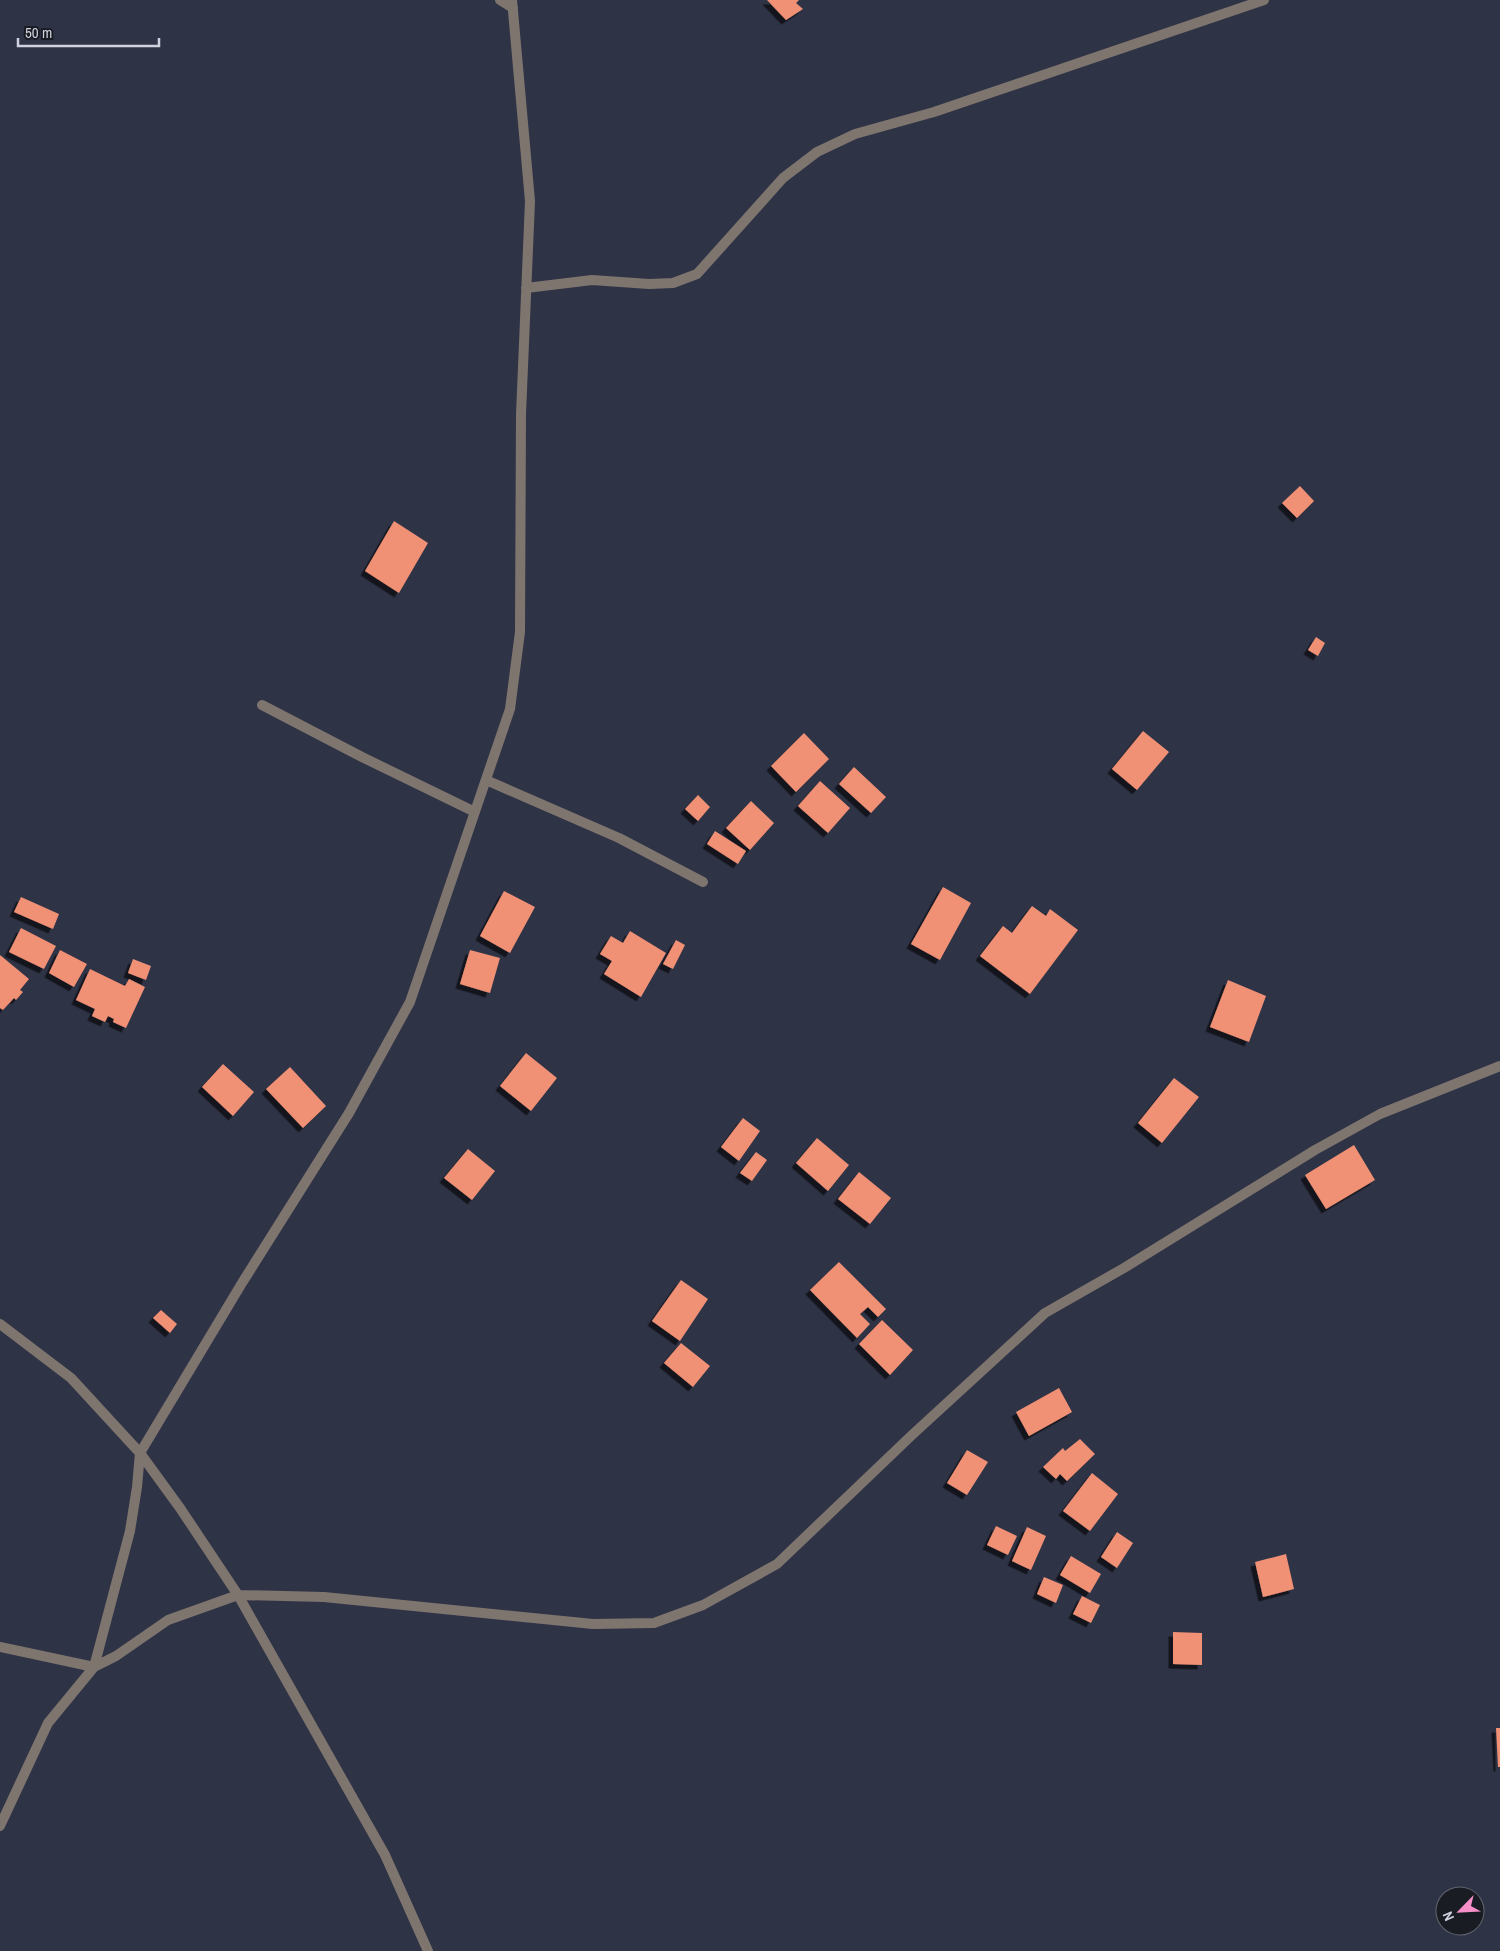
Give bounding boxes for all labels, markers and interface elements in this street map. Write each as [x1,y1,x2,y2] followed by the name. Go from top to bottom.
[18,15,159,47] scale bar
[25,22,52,43] text: 50 m
[1435,1886,1485,1936] north arrow
[1438,1909,1458,1924] text: N

